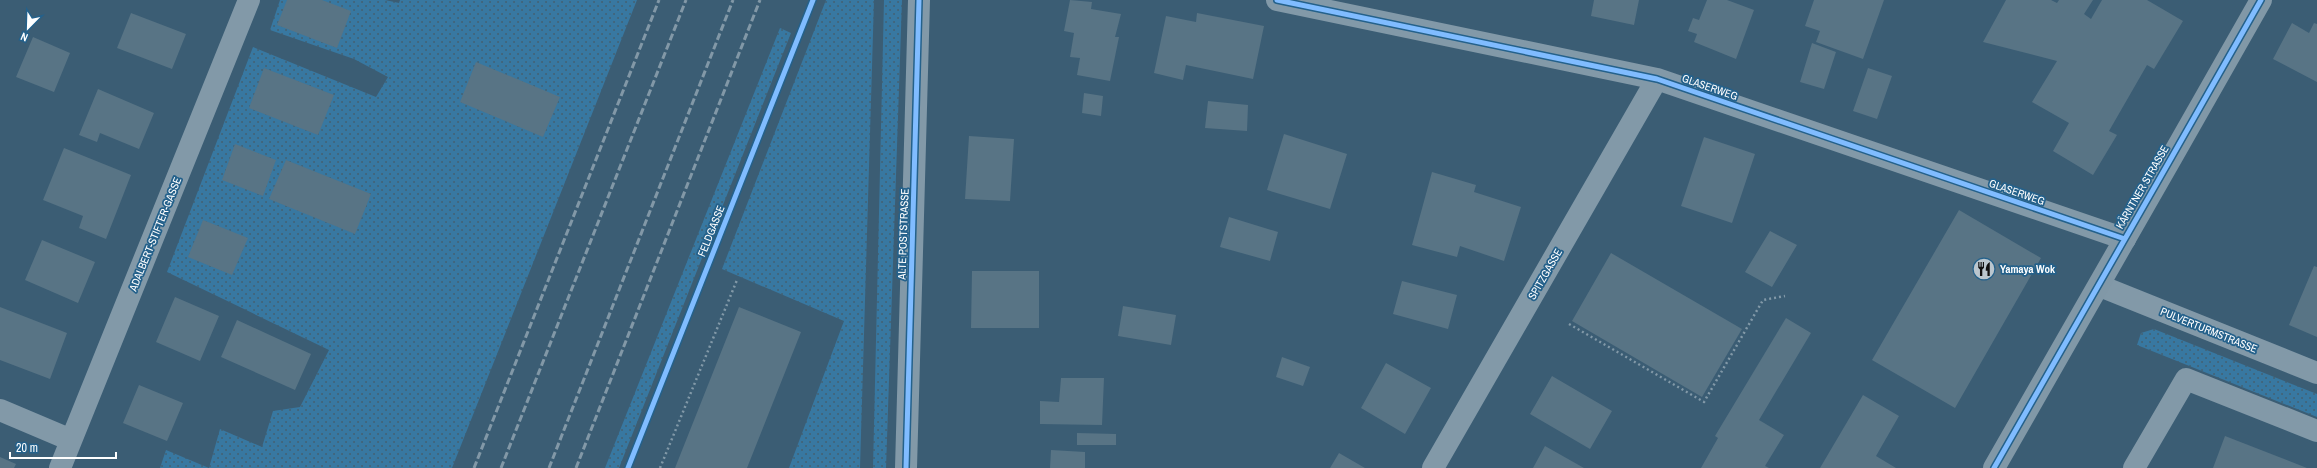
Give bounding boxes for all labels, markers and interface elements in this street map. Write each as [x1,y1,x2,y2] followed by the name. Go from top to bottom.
[8,8,48,48] north arrow
[18,29,30,45] text: N
[1680,71,1740,103] street label: GLASERWEG
[2112,143,2172,231] street label: KÄRNTNER STRASSE
[125,175,184,294] street label: ADALBERT-STIFTER-GASSE
[1987,176,2047,208] street label: GLASERWEG
[894,188,912,281] street label: ALTE POSTSTRASSE
[694,203,728,259] street label: FELDGASSE
[1525,246,1565,302] street label: SPITZGASSE
[1971,256,1997,282] restaurant icon: Yamaya Wok
[2000,262,2056,276] place label: Yamaya Wok
[2158,304,2260,356] street label: PULVERTURMSTRASSE
[10,434,116,460] scale bar
[16,440,38,456] text: 20 m

